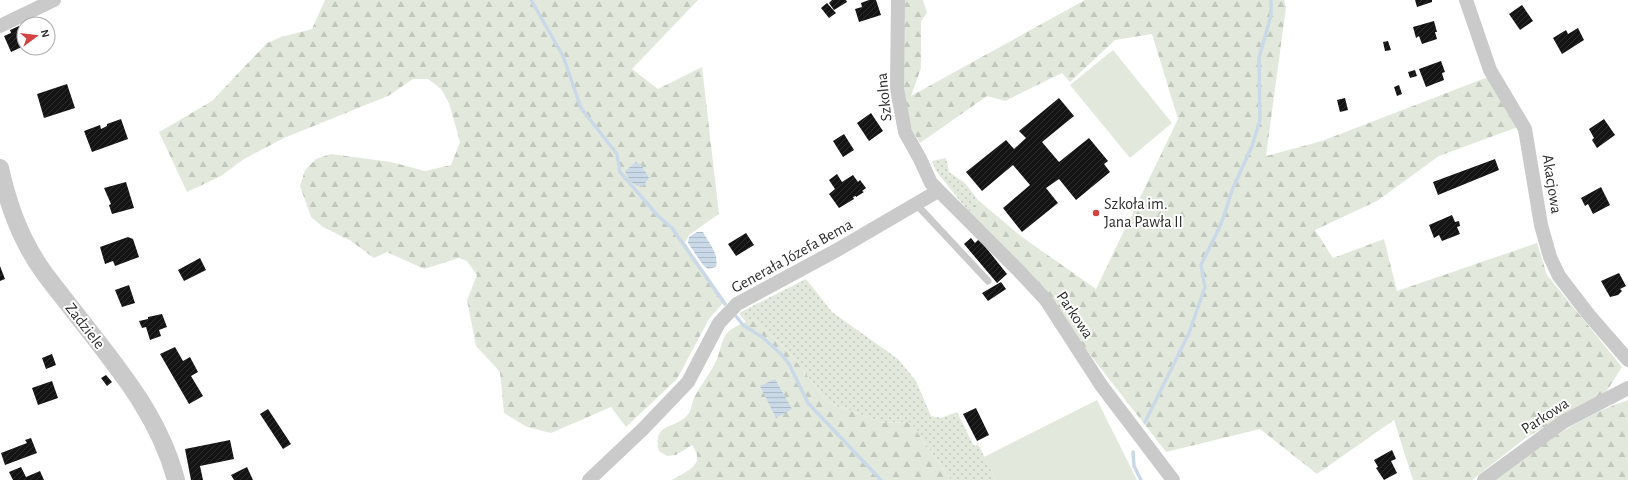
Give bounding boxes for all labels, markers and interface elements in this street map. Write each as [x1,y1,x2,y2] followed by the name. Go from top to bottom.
[16,16,56,56] north arrow
[39,28,51,39] text: N
[874,72,894,122] street label: Szkolna
[1538,153,1565,215] street label: Akacjowa
[1104,196,1183,230] place label: Szkoła im. Jana Pawła II
[1091,208,1101,218] marker: Szkoła im. Jana Pawła II
[729,216,855,296] street label: Generała Józefa Bema
[1054,289,1096,341] street label: Parkowa
[62,300,108,352] street label: Zadziele
[1518,395,1572,437] street label: Parkowa

